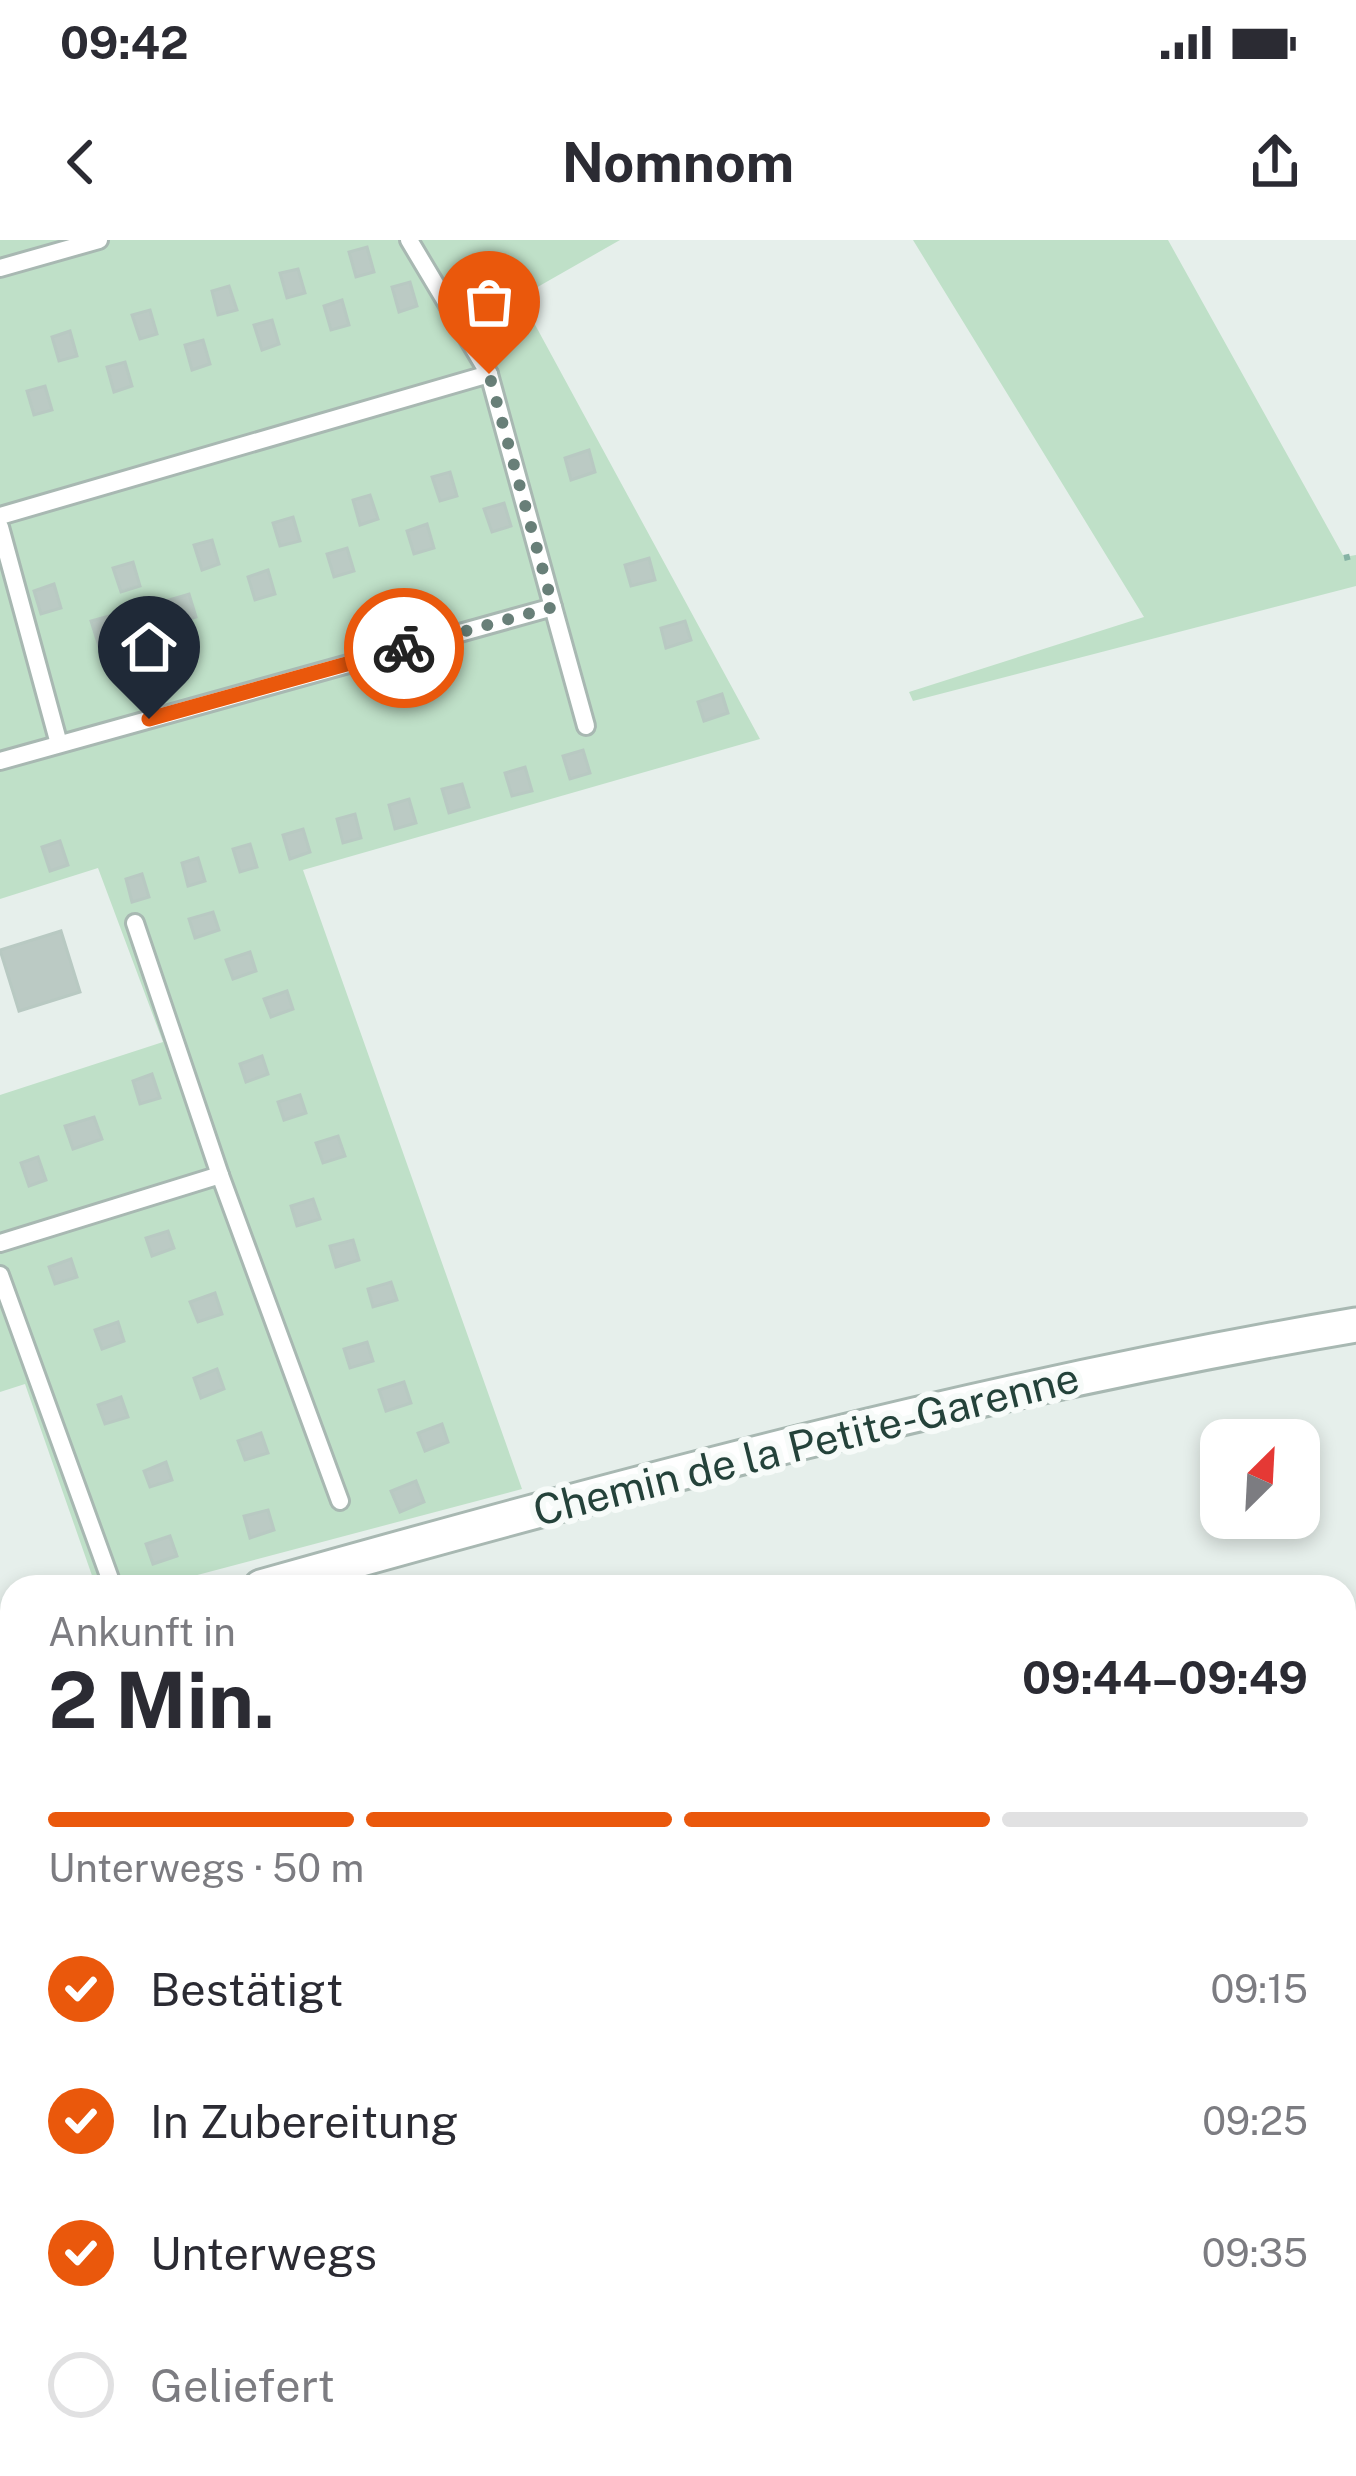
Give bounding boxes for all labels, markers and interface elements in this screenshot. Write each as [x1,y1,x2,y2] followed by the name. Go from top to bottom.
[60,16,189,69] text: 09:42
[48,129,114,195] icon: back
[1242,129,1308,195] icon: share
[562,131,794,194] text: Nomnom
[438,251,540,374] pin
[456,269,522,335] icon: bag
[344,588,464,708] courier
[98,596,200,719] pin
[116,614,182,680] icon: home
[371,615,437,681] icon: bike
[528,1352,1084,1535] street label: Chemin de la Petite-Garenne
[1200,1419,1320,1539] north arrow
[1200,1419,1320,1539] map controls
[48,1609,236,1655] text: Ankunft in
[1022,1651,1308,1704] text: 09:44–09:49
[48,1654,275,1746] text: 2 Min.
[48,1845,364,1891] text: Unterwegs · 50 m
[48,1956,114,2022] icon: check
[150,1963,343,2016] text: Bestätigt
[1210,1966,1308,2012] text: 09:15
[48,2088,114,2154] icon: check
[150,2095,458,2148] text: In Zubereitung
[1202,2098,1308,2144] text: 09:25
[48,2220,114,2286] icon: check
[150,2227,377,2280] text: Unterwegs
[1202,2230,1308,2276] text: 09:35
[150,2359,335,2412] text: Geliefert

